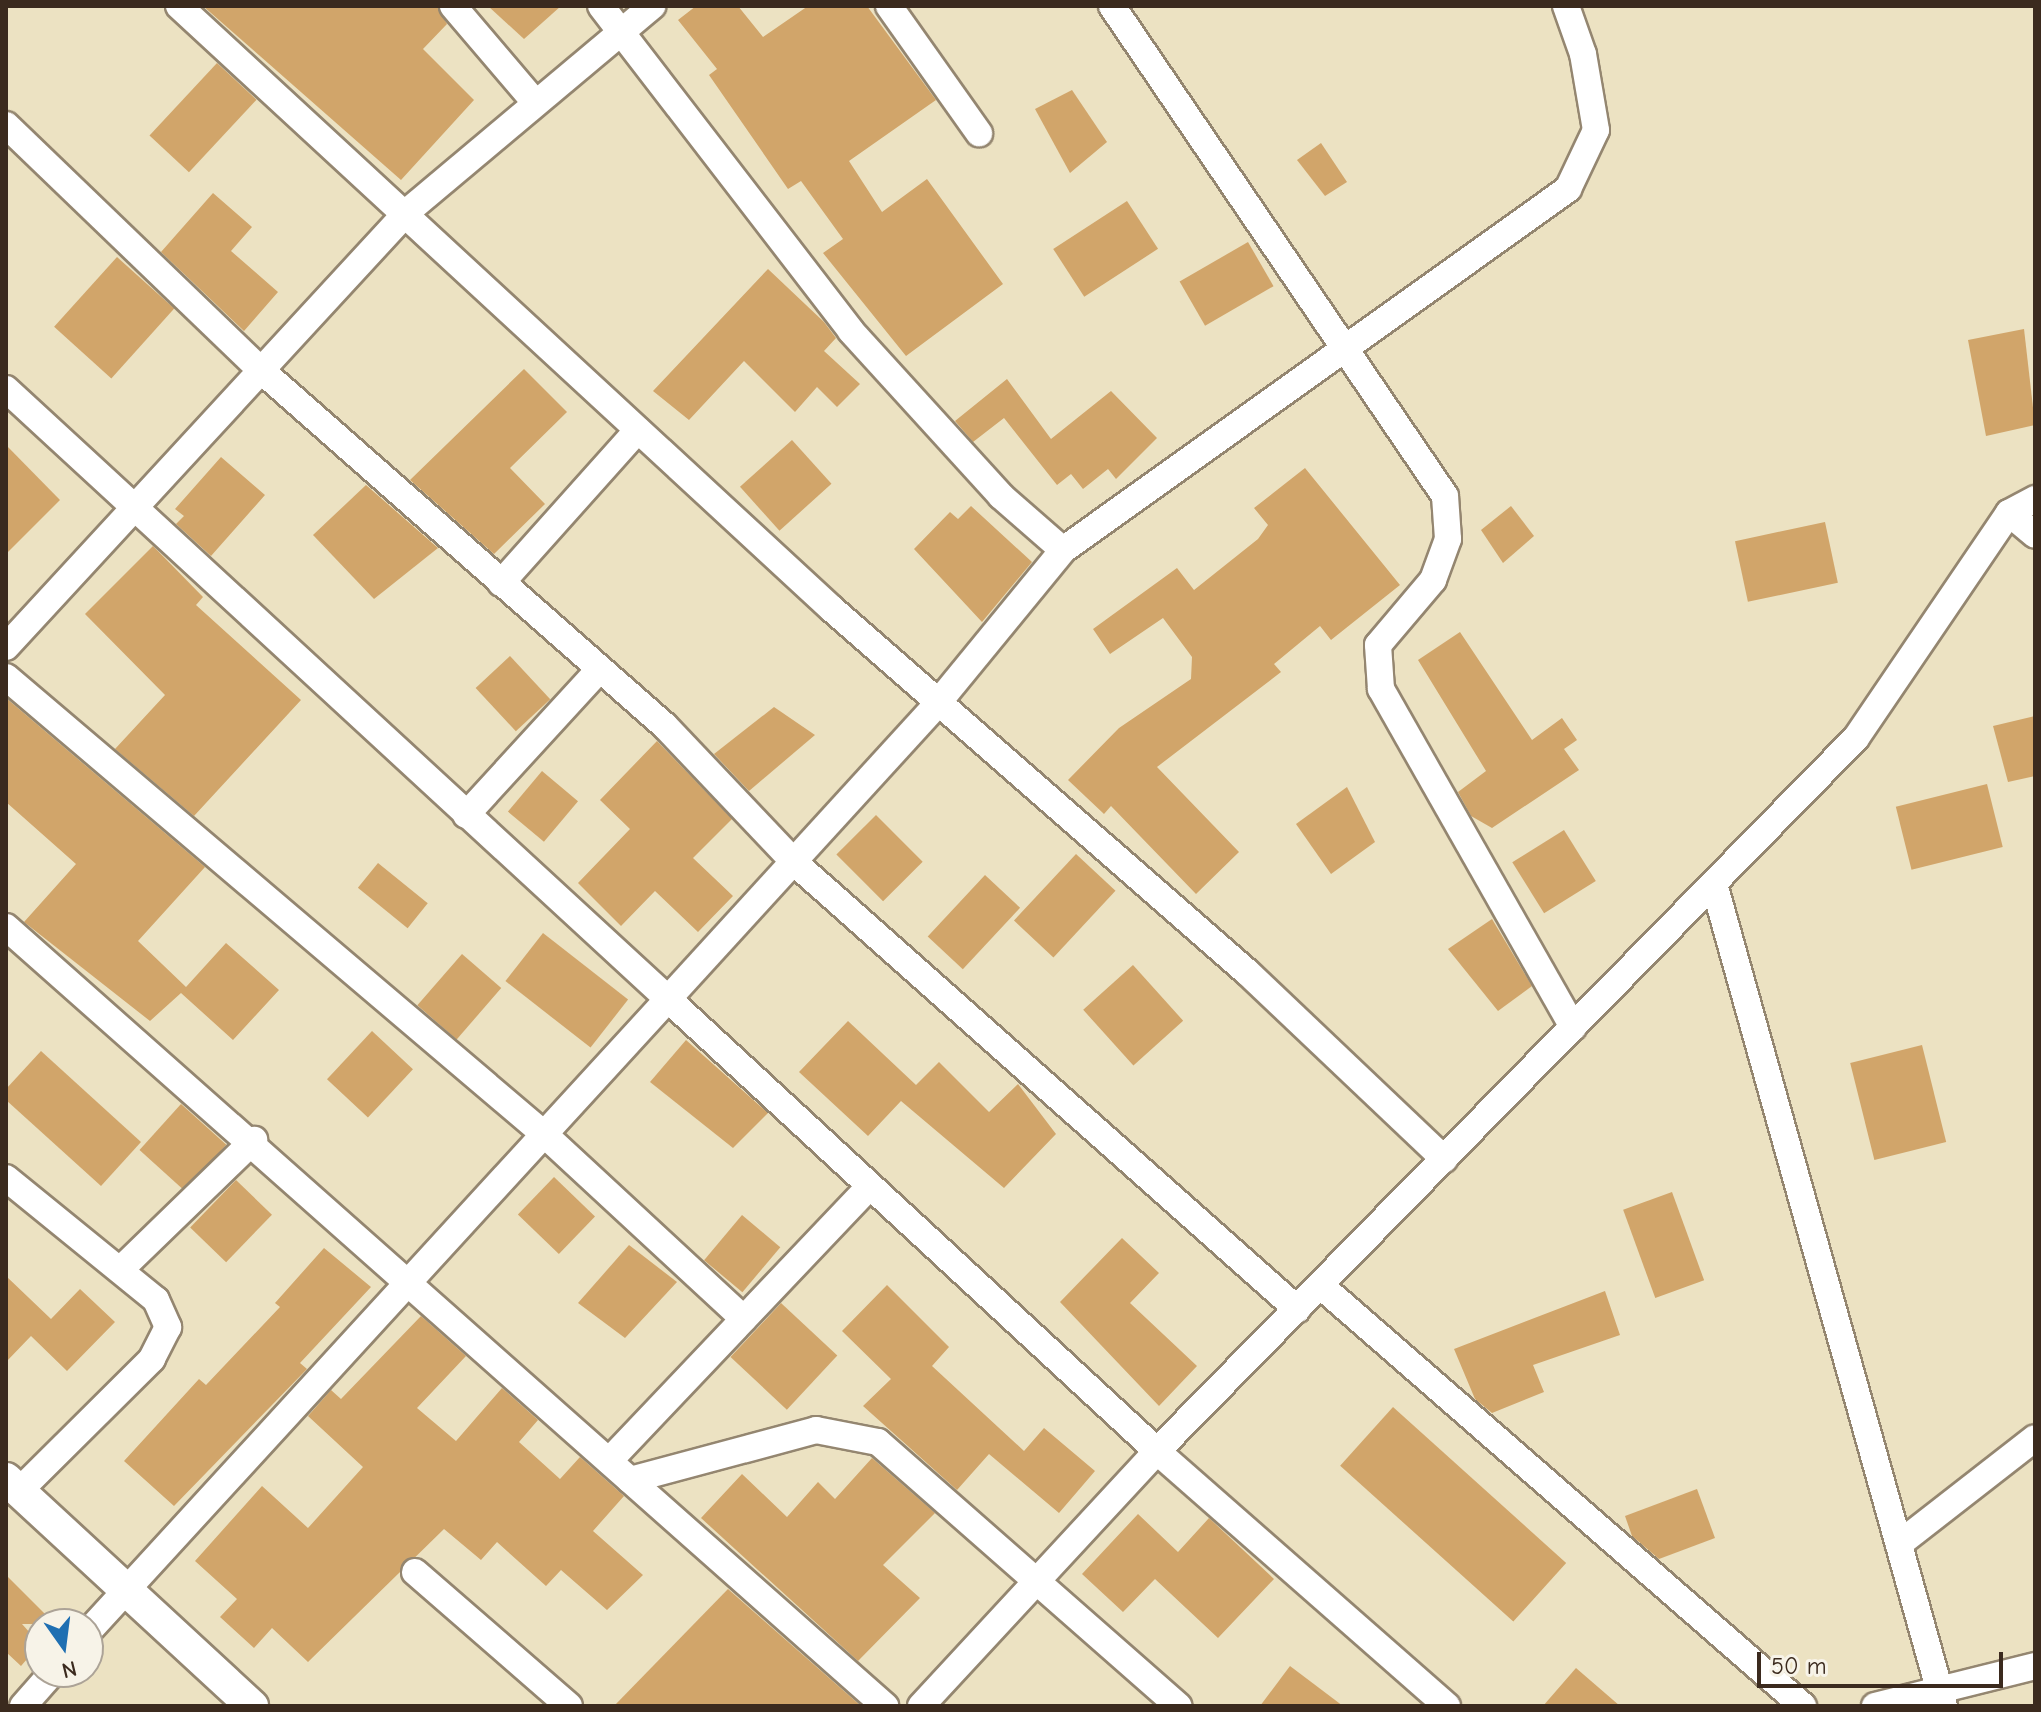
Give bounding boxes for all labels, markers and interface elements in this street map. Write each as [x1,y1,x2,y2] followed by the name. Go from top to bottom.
[24,1608,104,1688] north arrow
[1761,1636,2007,1686] scale bar
[1771,1652,1827,1680] text: 50 m
[59,1655,79,1684] text: N

